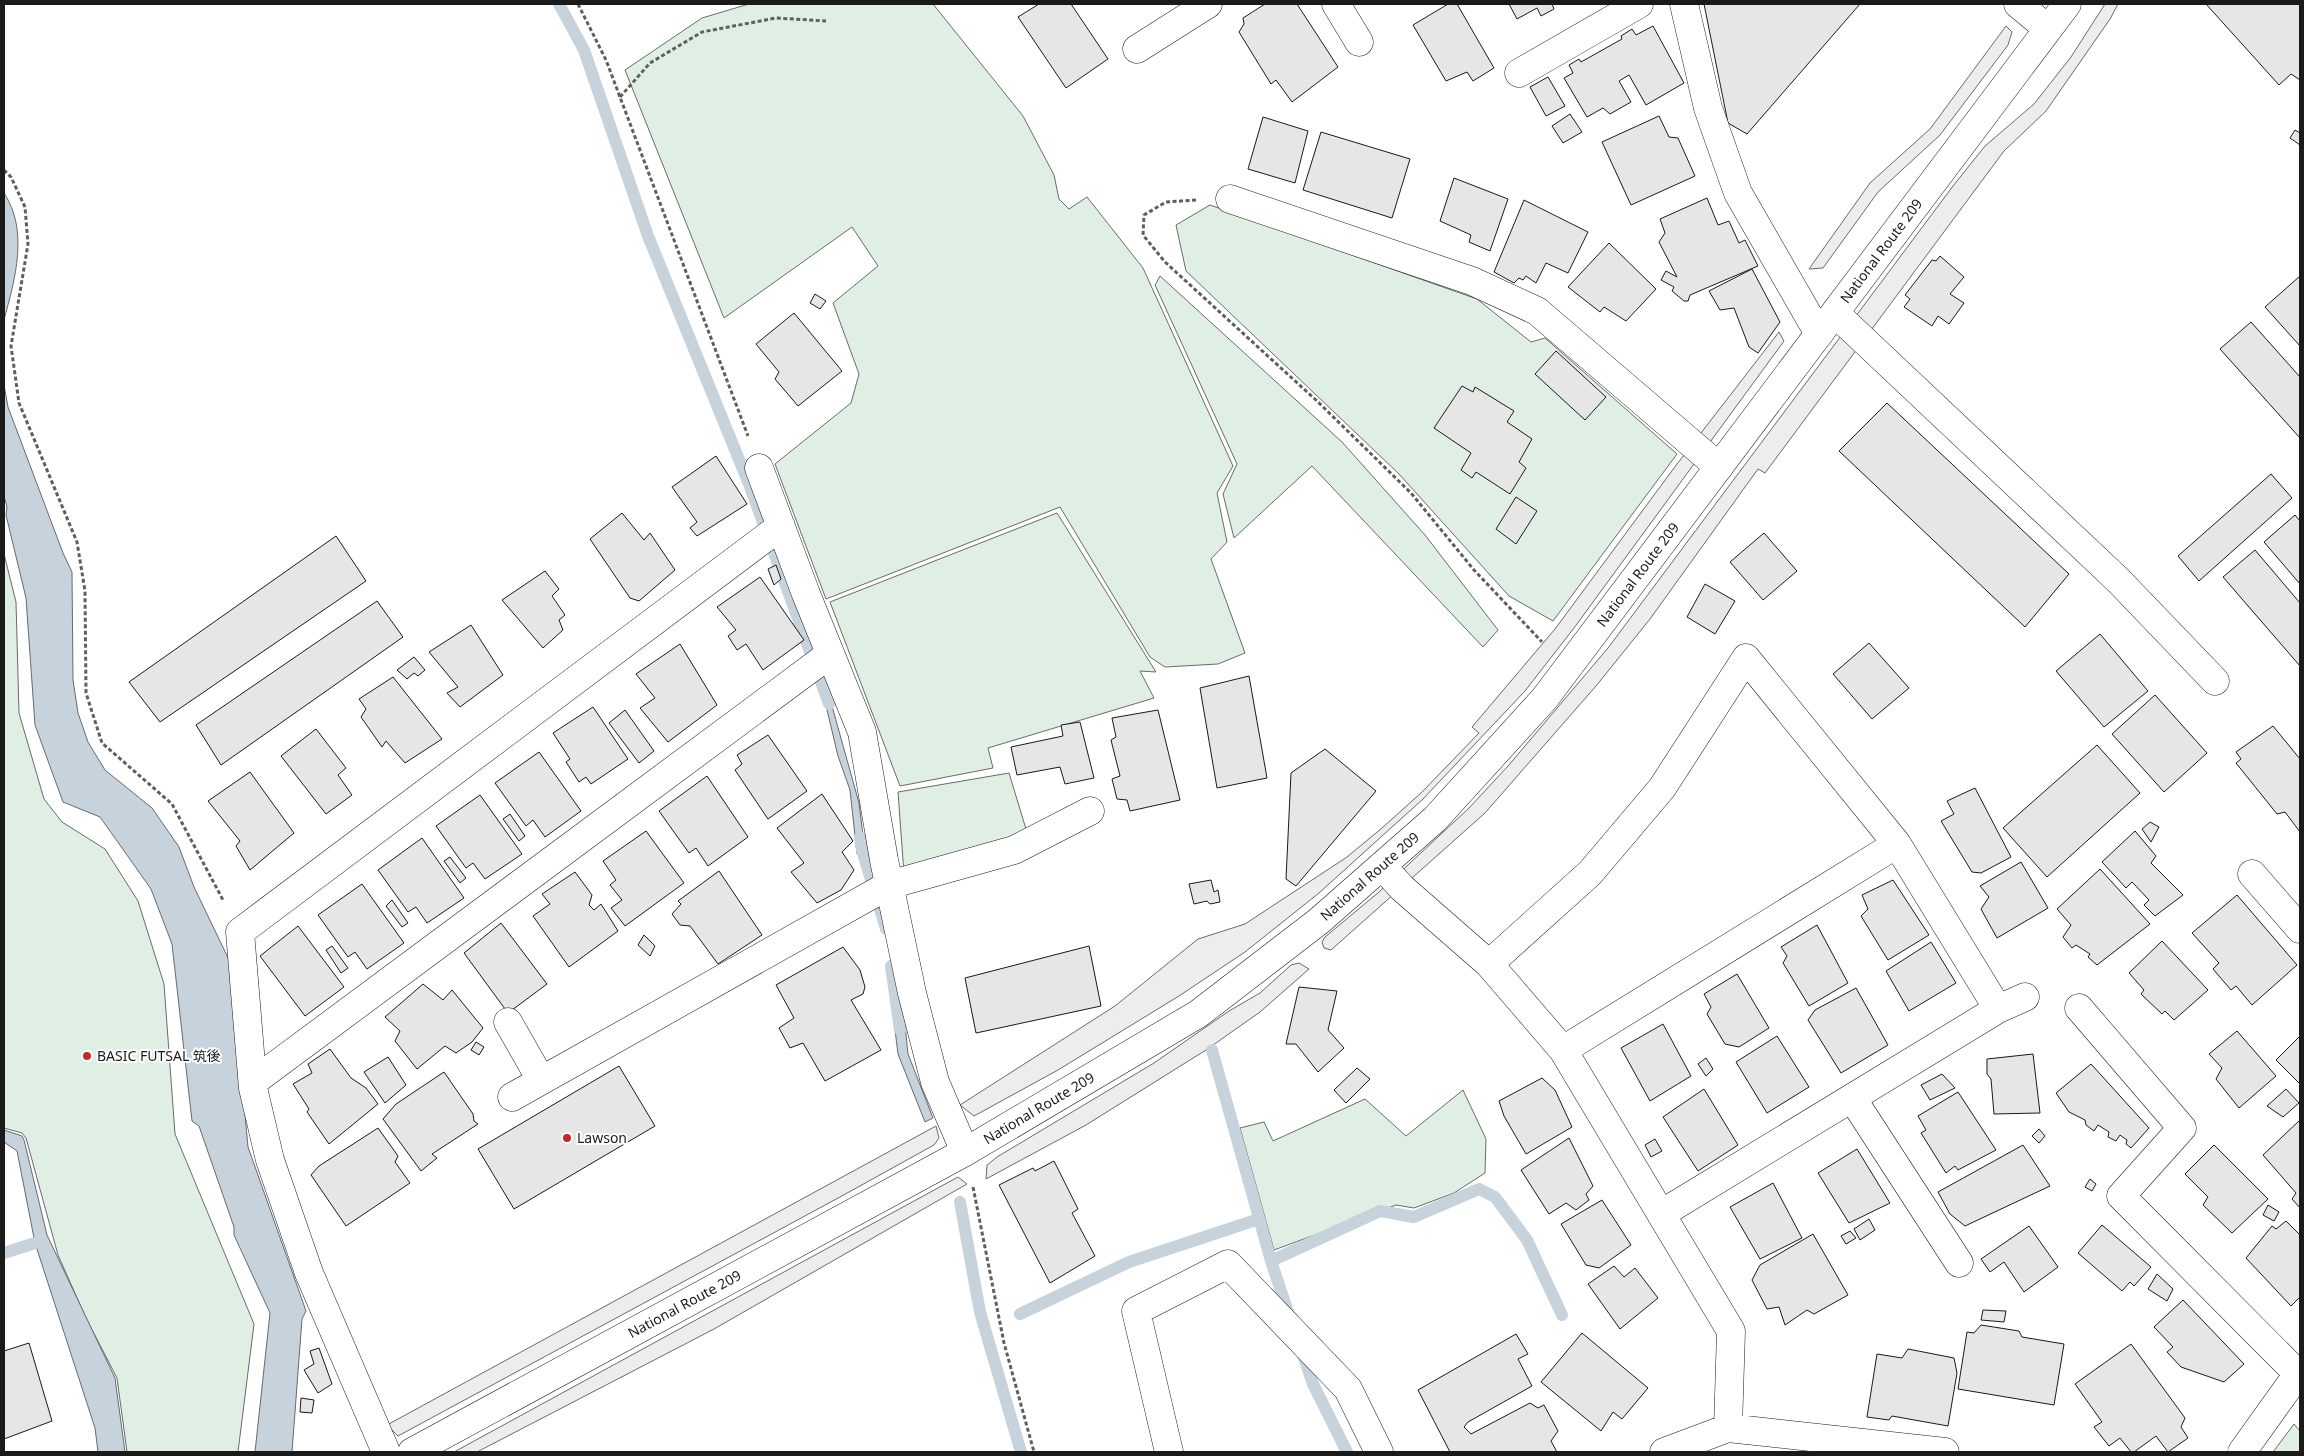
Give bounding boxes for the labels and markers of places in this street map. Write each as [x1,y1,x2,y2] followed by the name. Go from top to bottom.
[97,1046,221,1065] place label: BASIC FUTSAL 筑後
[81,1050,93,1062] marker: BASIC FUTSAL 筑後
[577,1128,627,1147] place label: Lawson
[561,1132,573,1144] marker: Lawson

